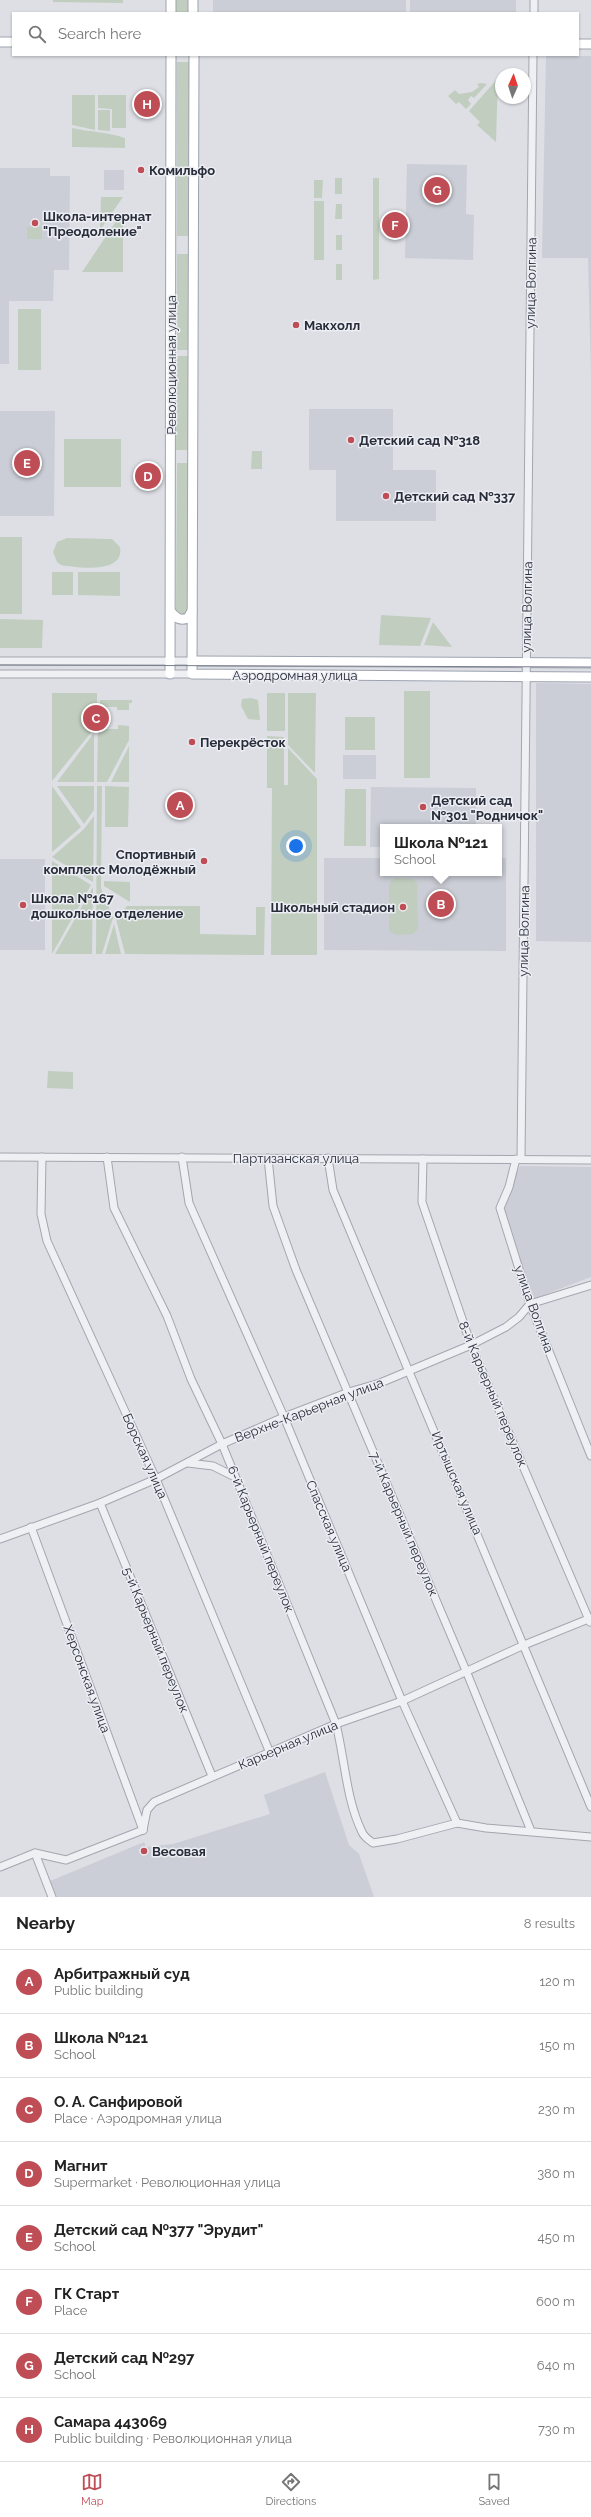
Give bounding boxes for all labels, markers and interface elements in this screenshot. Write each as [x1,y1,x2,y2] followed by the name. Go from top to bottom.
[12,12,579,56] search box
[26,23,48,45] icon: search
[58,25,141,43] text: Search here
[495,68,531,104] north arrow
[134,89,160,119] pin: H
[149,163,215,178] place label: Комильфо
[136,165,146,175] marker: Комильфо
[424,175,450,205] pin: G
[43,209,152,239] place label: Школа-интернат "Преодоление"
[382,210,408,240] pin: F
[30,218,40,228] marker: Школа-интернат "Преодоление"
[523,237,539,329] street label: улица Волгина
[164,295,179,435] street label: Революционная улица
[304,318,360,333] place label: Макхолл
[291,320,301,330] marker: Макхолл
[359,433,480,448] place label: Детский сад №318
[346,435,356,445] marker: Детский сад №318
[14,448,40,478] pin: E
[135,461,161,491] pin: D
[394,489,516,504] place label: Детский сад №337
[381,491,391,501] marker: Детский сад №337
[519,561,535,653] street label: улица Волгина
[232,668,358,683] street label: Аэродромная улица
[83,703,109,733] pin: C
[200,735,286,750] place label: Перекрёсток
[187,737,197,747] marker: Перекрёсток
[167,790,193,820] pin: A
[431,793,543,823] place label: Детский сад №301 "Родничок"
[418,802,428,812] marker: Детский сад №301 "Родничок"
[380,824,502,876] popup
[394,834,488,852] text: Школа №121
[286,836,306,856] your location
[43,847,196,877] place label: Спортивный комплекс Молодёжный
[394,852,436,867] text: School
[199,856,209,866] marker: Спортивный комплекс Молодёжный
[516,885,532,977] street label: улица Волгина
[428,889,454,919] pin: B
[31,891,183,921] place label: Школа №167 дошкольное отделение
[18,900,28,910] marker: Школа №167 дошкольное отделение
[271,900,395,915] place label: Школьный стадион
[398,902,408,912] marker: Школьный стадион
[233,1151,359,1166] street label: Партизанская улица
[511,1263,557,1355] street label: улица Волгина
[456,1319,531,1469] street label: 8-й Карьерный переулок
[233,1375,385,1445] street label: Верхне-Карьерная улица
[120,1411,170,1501] street label: Борская улица
[428,1429,486,1537] street label: Иртышская улица
[367,1450,441,1599] street label: 7-й Карьерный переулок
[225,1464,297,1615] street label: 6-й Карьерный переулок
[303,1478,355,1574] street label: Спасская улица
[120,1565,192,1715] street label: 5-й Карьерный переулок
[61,1623,113,1735] street label: Херсонская улица
[236,1717,340,1773] street label: Карьерная улица
[152,1844,206,1859] place label: Весовая
[139,1846,149,1856] marker: Весовая
[16,1913,75,1933] text: Nearby
[524,1916,575,1931] text: 8 results
[54,1965,190,1983] text: Арбитражный суд
[25,1974,33,1989] text: A
[539,1974,575,1989] text: 120 m
[54,1983,143,1998] text: Public building
[54,2029,148,2047] text: Школа №121
[25,2038,33,2053] text: B
[539,2038,575,2053] text: 150 m
[54,2047,96,2062] text: School
[54,2093,183,2111] text: О. А. Санфировой
[25,2102,33,2117] text: C
[538,2102,575,2117] text: 230 m
[54,2111,222,2126] text: Place · Аэродромная улица
[54,2157,108,2175] text: Магнит
[24,2166,34,2181] text: D
[537,2166,575,2181] text: 380 m
[54,2175,281,2190] text: Supermarket · Революционная улица
[54,2221,263,2239] text: Детский сад №377 "Эрудит"
[25,2230,33,2245] text: E
[538,2230,575,2245] text: 450 m
[54,2239,96,2254] text: School
[54,2285,119,2303] text: ГК Старт
[25,2294,33,2309] text: F
[536,2294,575,2309] text: 600 m
[54,2303,87,2318] text: Place
[54,2349,194,2367] text: Детский сад №297
[24,2358,34,2373] text: G
[537,2358,575,2373] text: 640 m
[54,2367,96,2382] text: School
[54,2413,167,2431] text: Самара 443069
[24,2422,34,2437] text: H
[538,2422,575,2437] text: 730 m
[54,2431,292,2446] text: Public building · Революционная улица
[81,2471,103,2508] tab: Map
[266,2471,316,2508] tab: Directions
[478,2471,510,2508] tab: Saved

